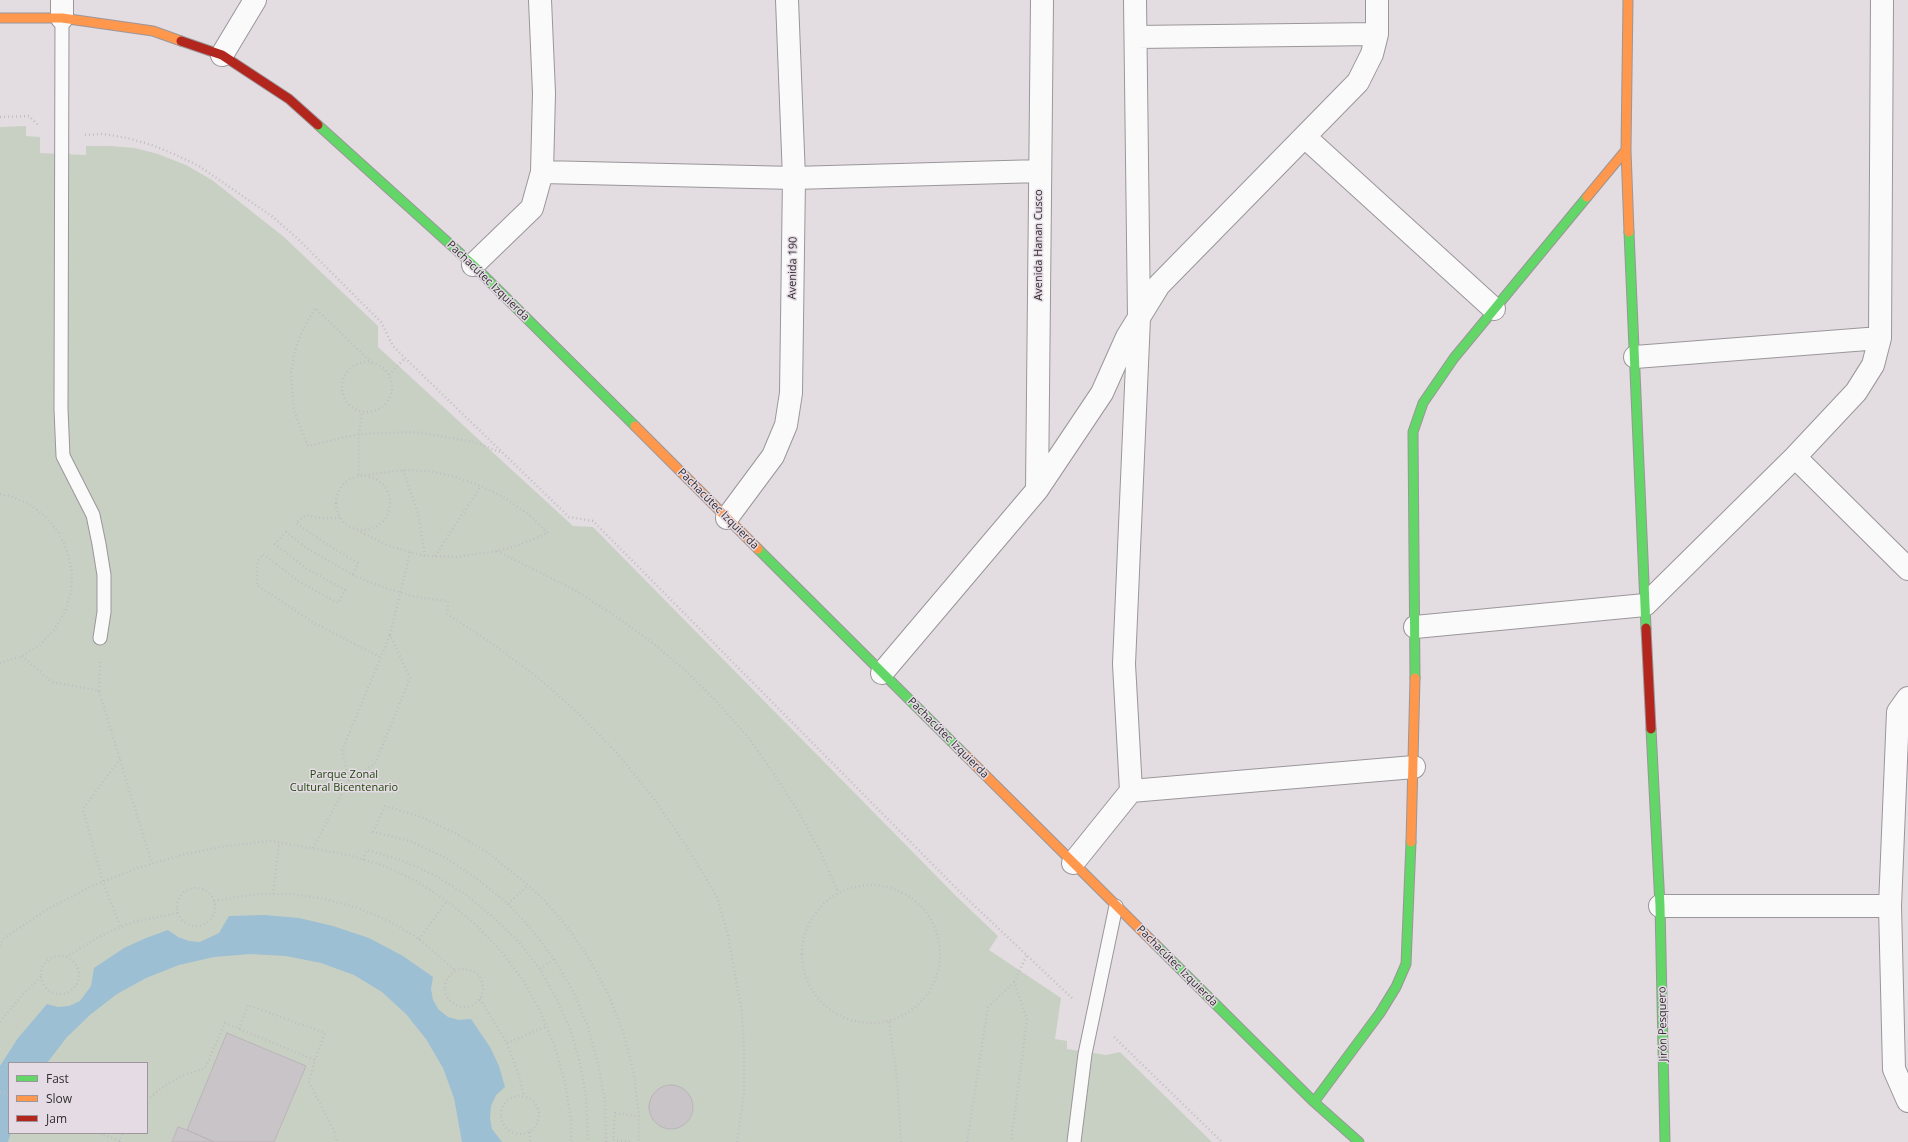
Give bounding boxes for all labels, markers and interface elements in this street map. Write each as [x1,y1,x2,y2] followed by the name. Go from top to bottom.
[1032,189,1046,301] street label: Avenida Hanan Cusco
[786,237,800,299] street label: Avenida 190
[444,238,532,324] street label: Pachacútec Izquierda
[675,466,761,552] street label: Pachacútec Izquierda
[905,695,991,781] street label: Pachacútec Izquierda
[290,768,398,794] park label: Parque Zonal Cultural Bicentenario
[1134,923,1220,1009] street label: Pachacútec Izquierda
[1656,986,1670,1062] street label: Jirón Pesquero
[8,1062,148,1134] legend
[46,1070,69,1087] text: Fast
[46,1090,72,1107] text: Slow
[46,1110,67,1127] text: Jam

